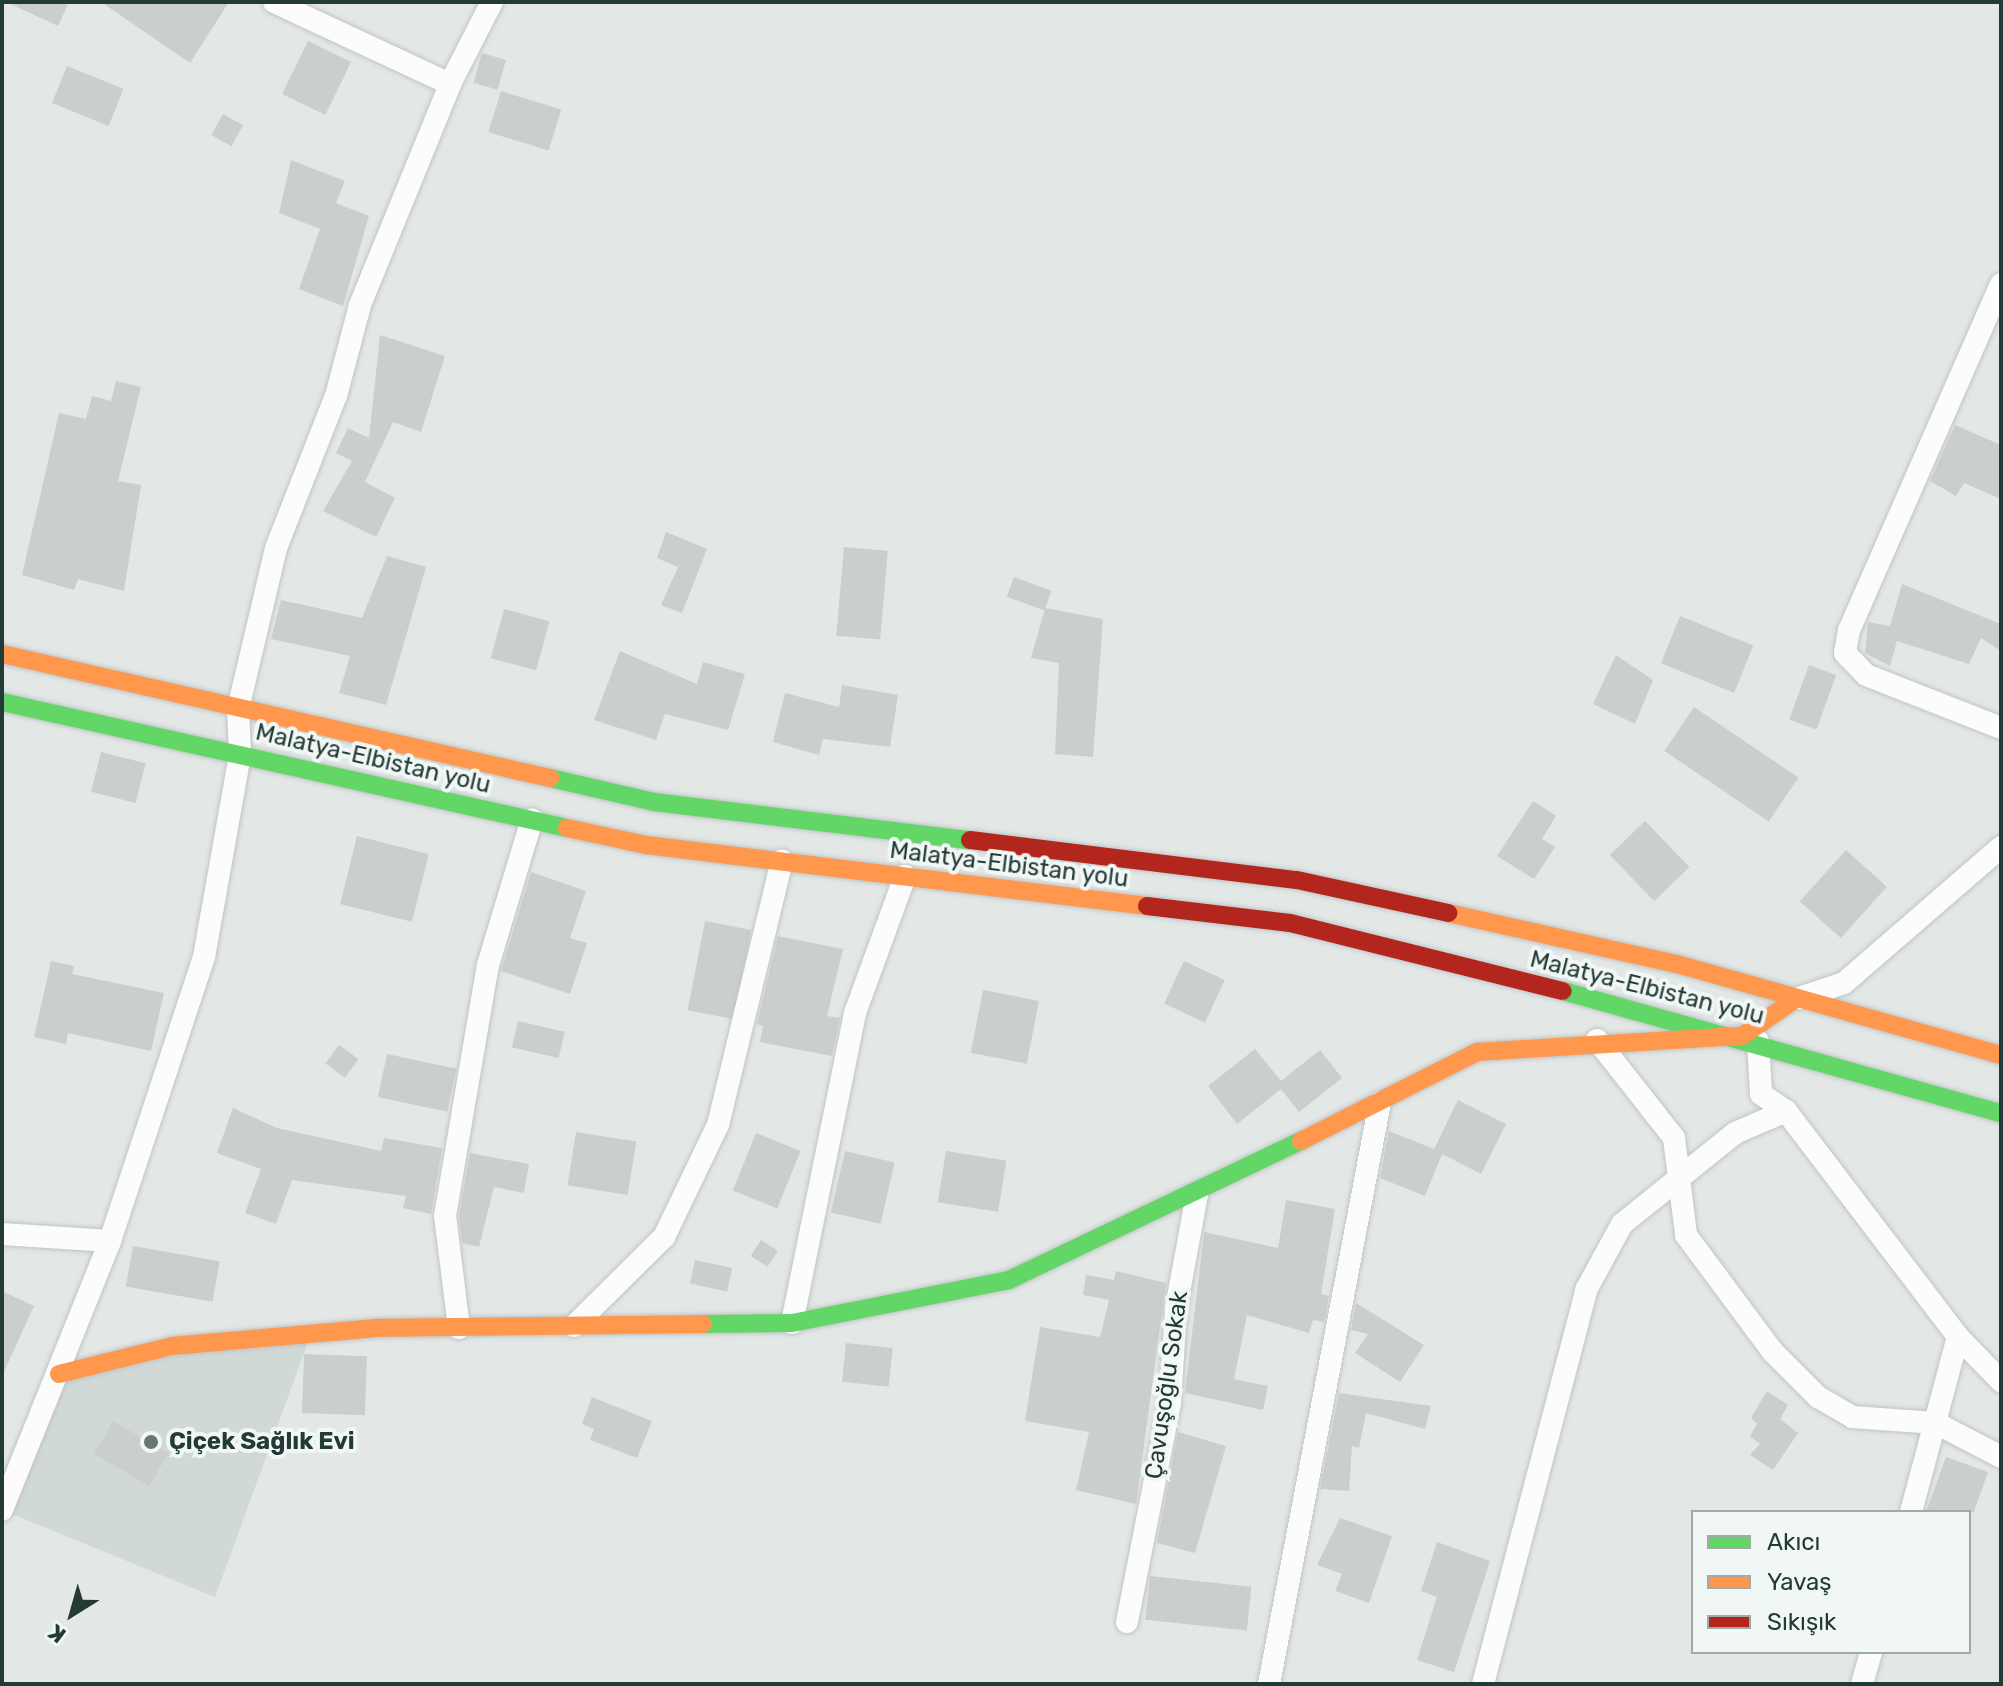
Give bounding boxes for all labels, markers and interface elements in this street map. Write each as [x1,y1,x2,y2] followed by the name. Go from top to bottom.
[252,718,494,800] street label: Malatya-Elbistan yolu
[888,836,1130,894] street label: Malatya-Elbistan yolu
[1527,945,1767,1031] street label: Malatya-Elbistan yolu
[1140,1289,1194,1481] street label: Çavuşoğlu Sokak
[169,1428,355,1456] place label: Çiçek Sağlık Evi
[140,1431,162,1453] marker: Çiçek Sağlık Evi
[1691,1510,1971,1654] legend
[1767,1528,1820,1556] text: Akıcı
[1767,1568,1831,1596] text: Yavaş
[32,1574,112,1654] north arrow
[1767,1608,1836,1636] text: Sıkışık
[43,1618,71,1649] text: K

